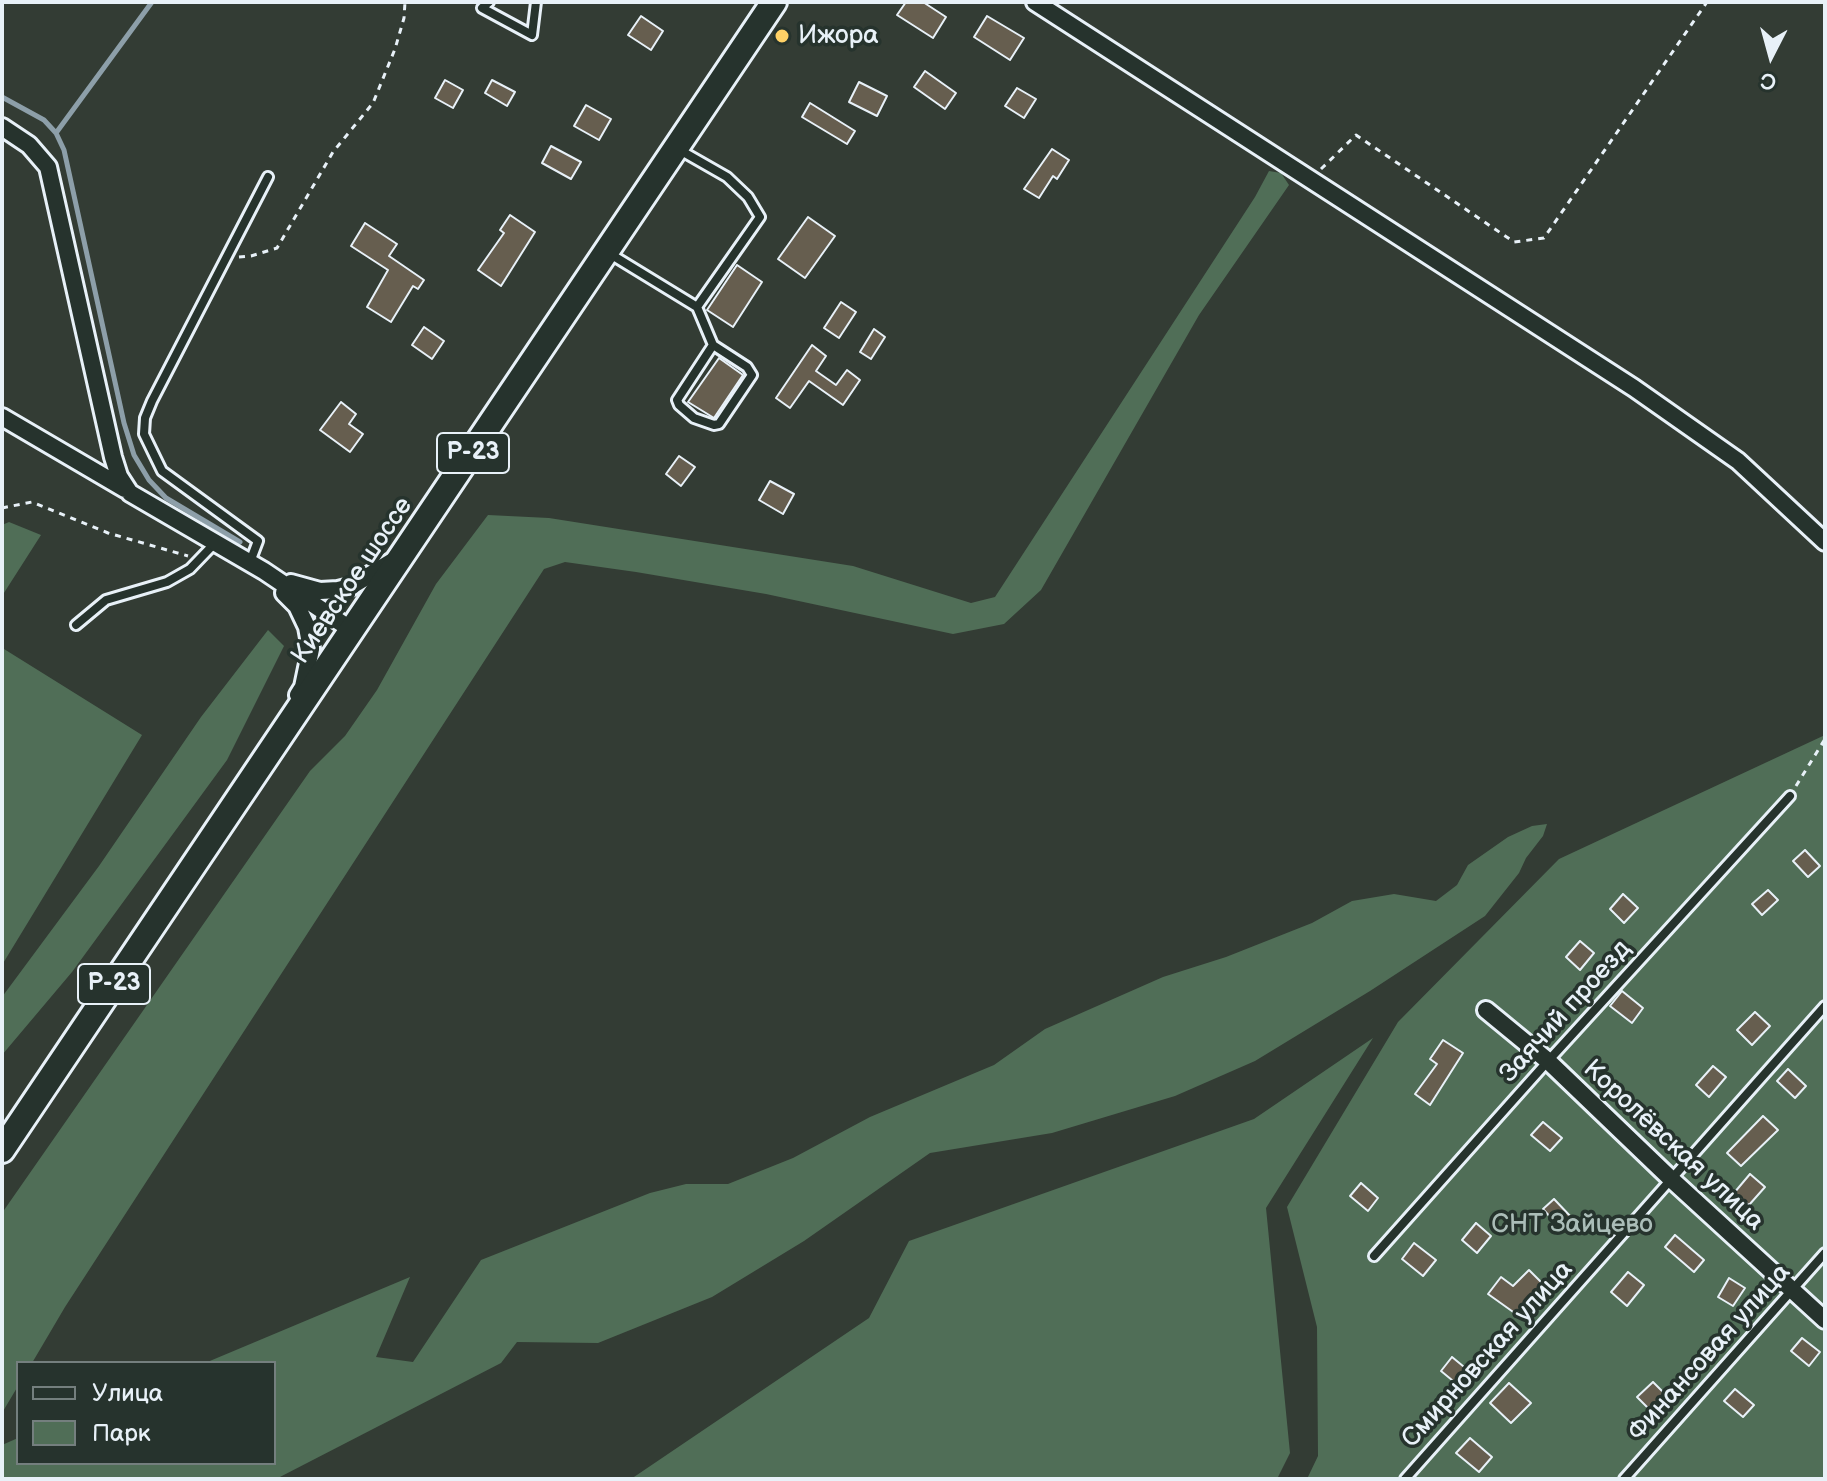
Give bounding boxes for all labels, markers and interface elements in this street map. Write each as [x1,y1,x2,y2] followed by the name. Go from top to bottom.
[1731,16,1811,96] north arrow
[798,20,878,52] place label: Ижора
[773,27,791,45] marker: Ижора
[1759,66,1777,95] text: С
[437,433,509,473] road number: Р-23
[286,492,420,670] street label: Киевское шоссе
[1494,934,1638,1090] street label: Заячий проезд
[78,964,150,1004] road number: Р-23
[1576,1054,1770,1238] street label: Королёвская улица
[1491,1209,1653,1241] park label: СНТ Зайцево
[1396,1255,1580,1455] street label: Смирновская улица
[1622,1258,1798,1448] street label: Финансовая улица
[16,1361,276,1465] legend
[92,1379,163,1408] text: Улица
[92,1419,150,1448] text: Парк

